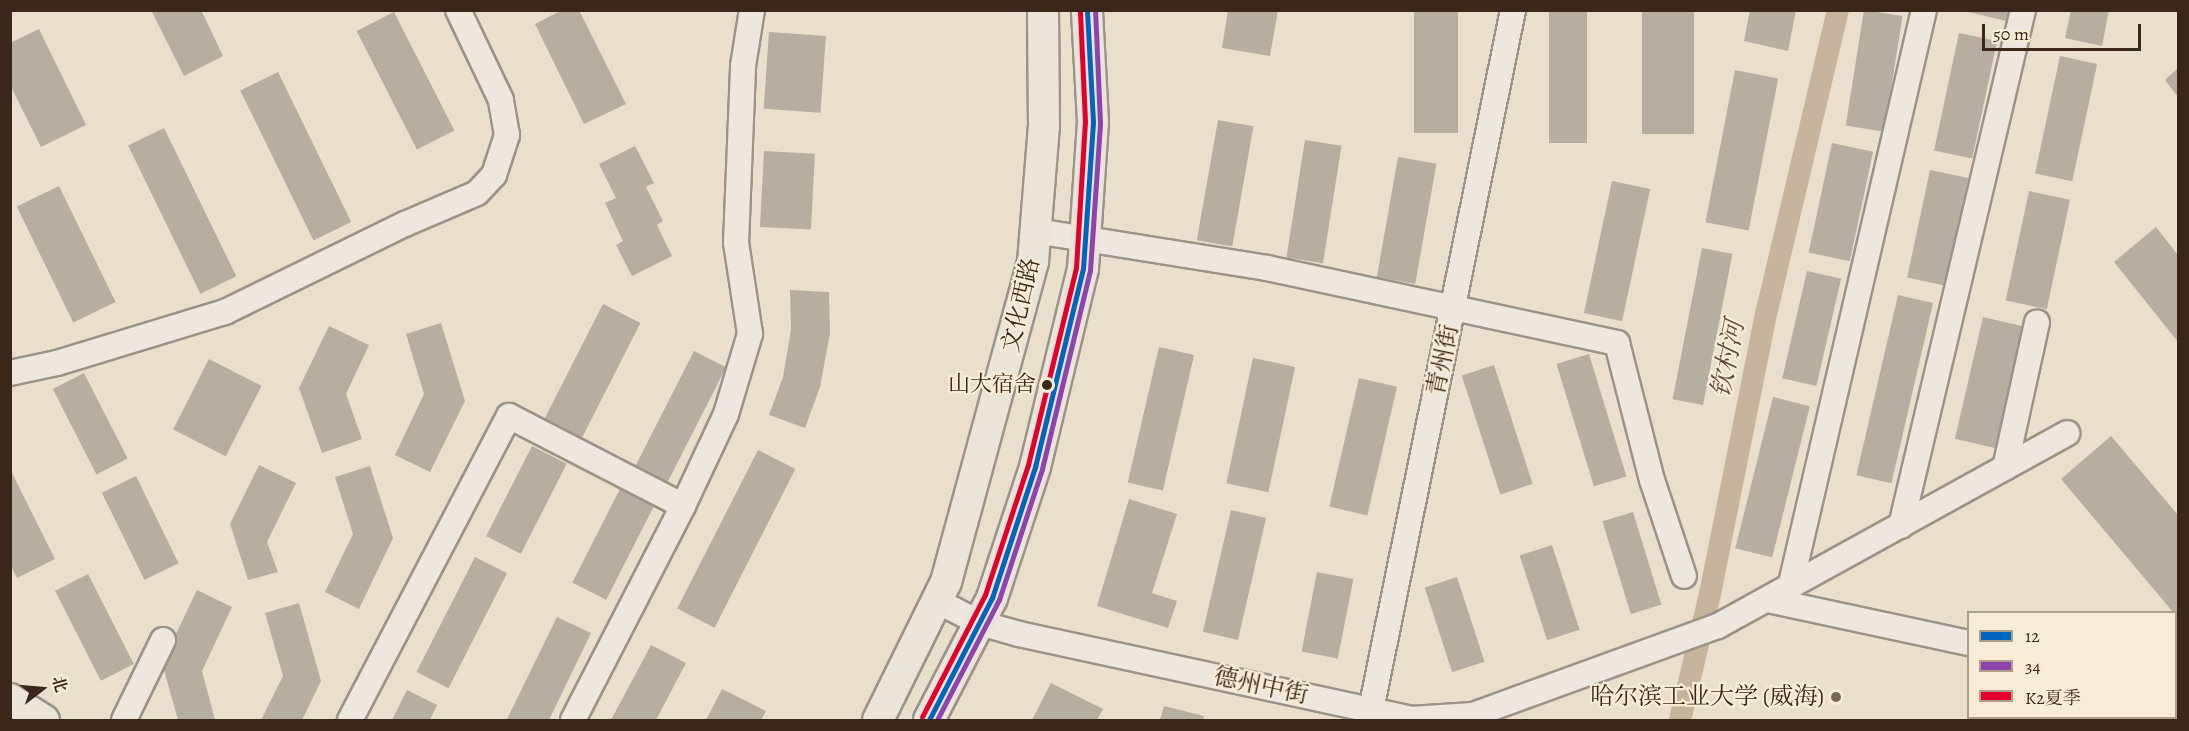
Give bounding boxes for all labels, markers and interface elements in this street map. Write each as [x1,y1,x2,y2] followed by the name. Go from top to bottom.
[1985,12,2144,50] scale bar
[1993,22,2029,46] text: 50 m
[996,255,1046,355] street label: 文化西路
[1705,318,1751,400] water label: 钦村河
[1421,322,1465,398] street label: 青州街
[948,372,1036,398] place label: 山大宿舍
[1041,379,1053,391] marker: 山大宿舍
[1967,611,2177,719] legend
[2025,624,2040,648] text: 12
[2025,654,2041,678] text: 34
[12,659,72,719] north arrow
[1211,662,1311,710] street label: 德州中街
[47,673,72,695] text: 北
[1590,683,1824,711] place label: 哈尔滨工业大学 (威海)
[2025,686,2081,710] text: K2夏季
[1829,690,1843,704] marker: 哈尔滨工业大学 (威海)

